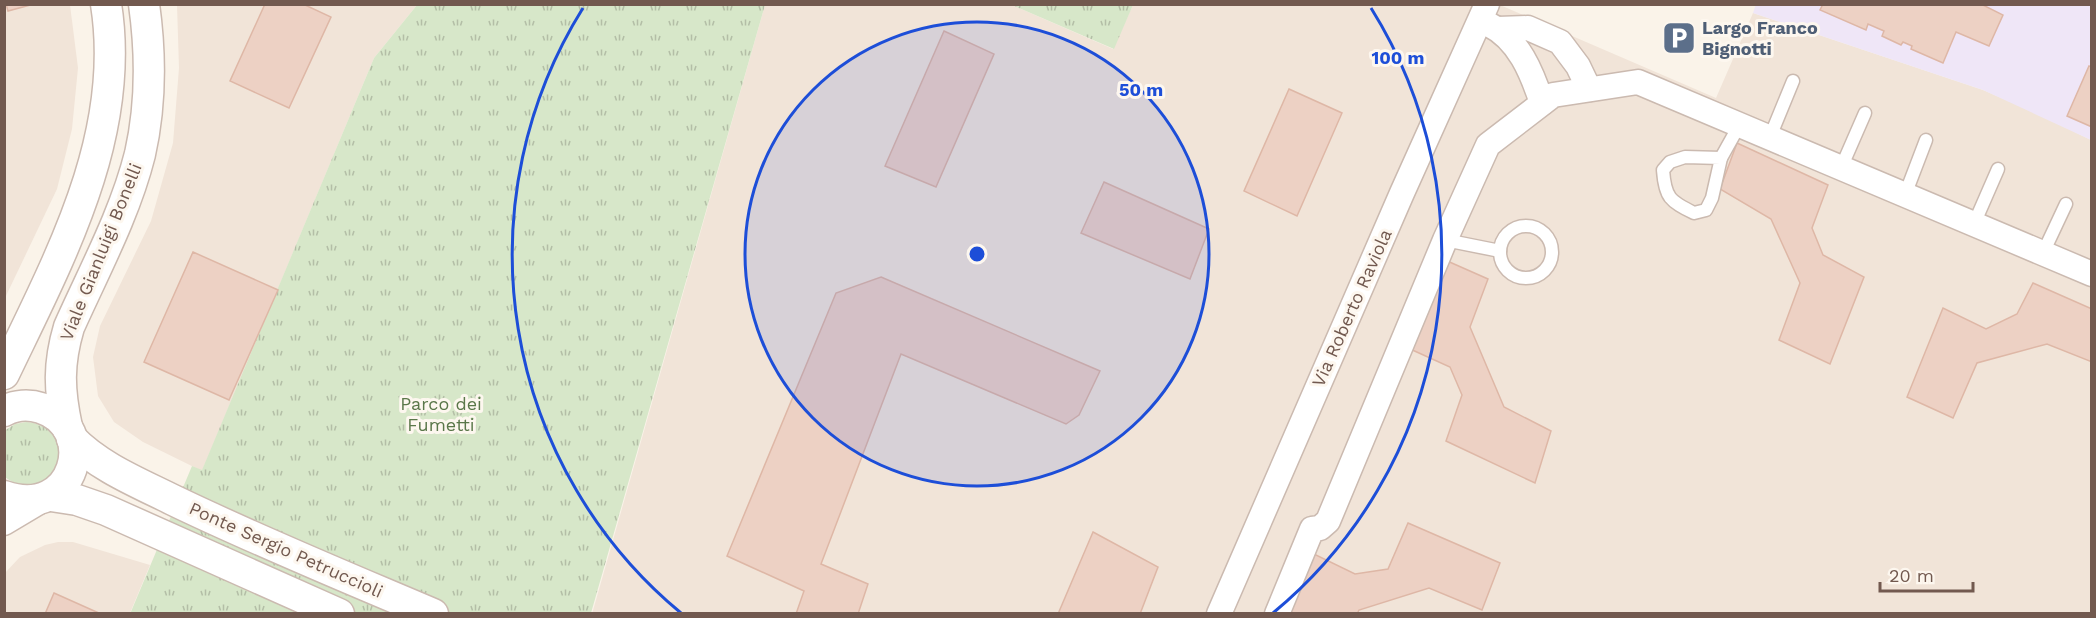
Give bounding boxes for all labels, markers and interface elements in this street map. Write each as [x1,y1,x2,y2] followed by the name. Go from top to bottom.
[1702,17,1818,59] place label: Largo Franco Bignotti
[1661,20,1697,56] parking icon: Largo Franco Bignotti
[1371,47,1425,68] text: 100 m
[1119,79,1163,100] text: 50 m
[55,160,146,344] street label: Viale Gianluigi Bonelli
[1307,226,1396,390] street label: Via Roberto Raviola
[967,244,987,264] centre of rings
[400,393,482,435] park label: Parco dei Fumetti
[186,497,386,602] street label: Ponte Sergio Petruccioli
[1880,555,1973,593] scale bar
[1889,565,1934,586] text: 20 m

